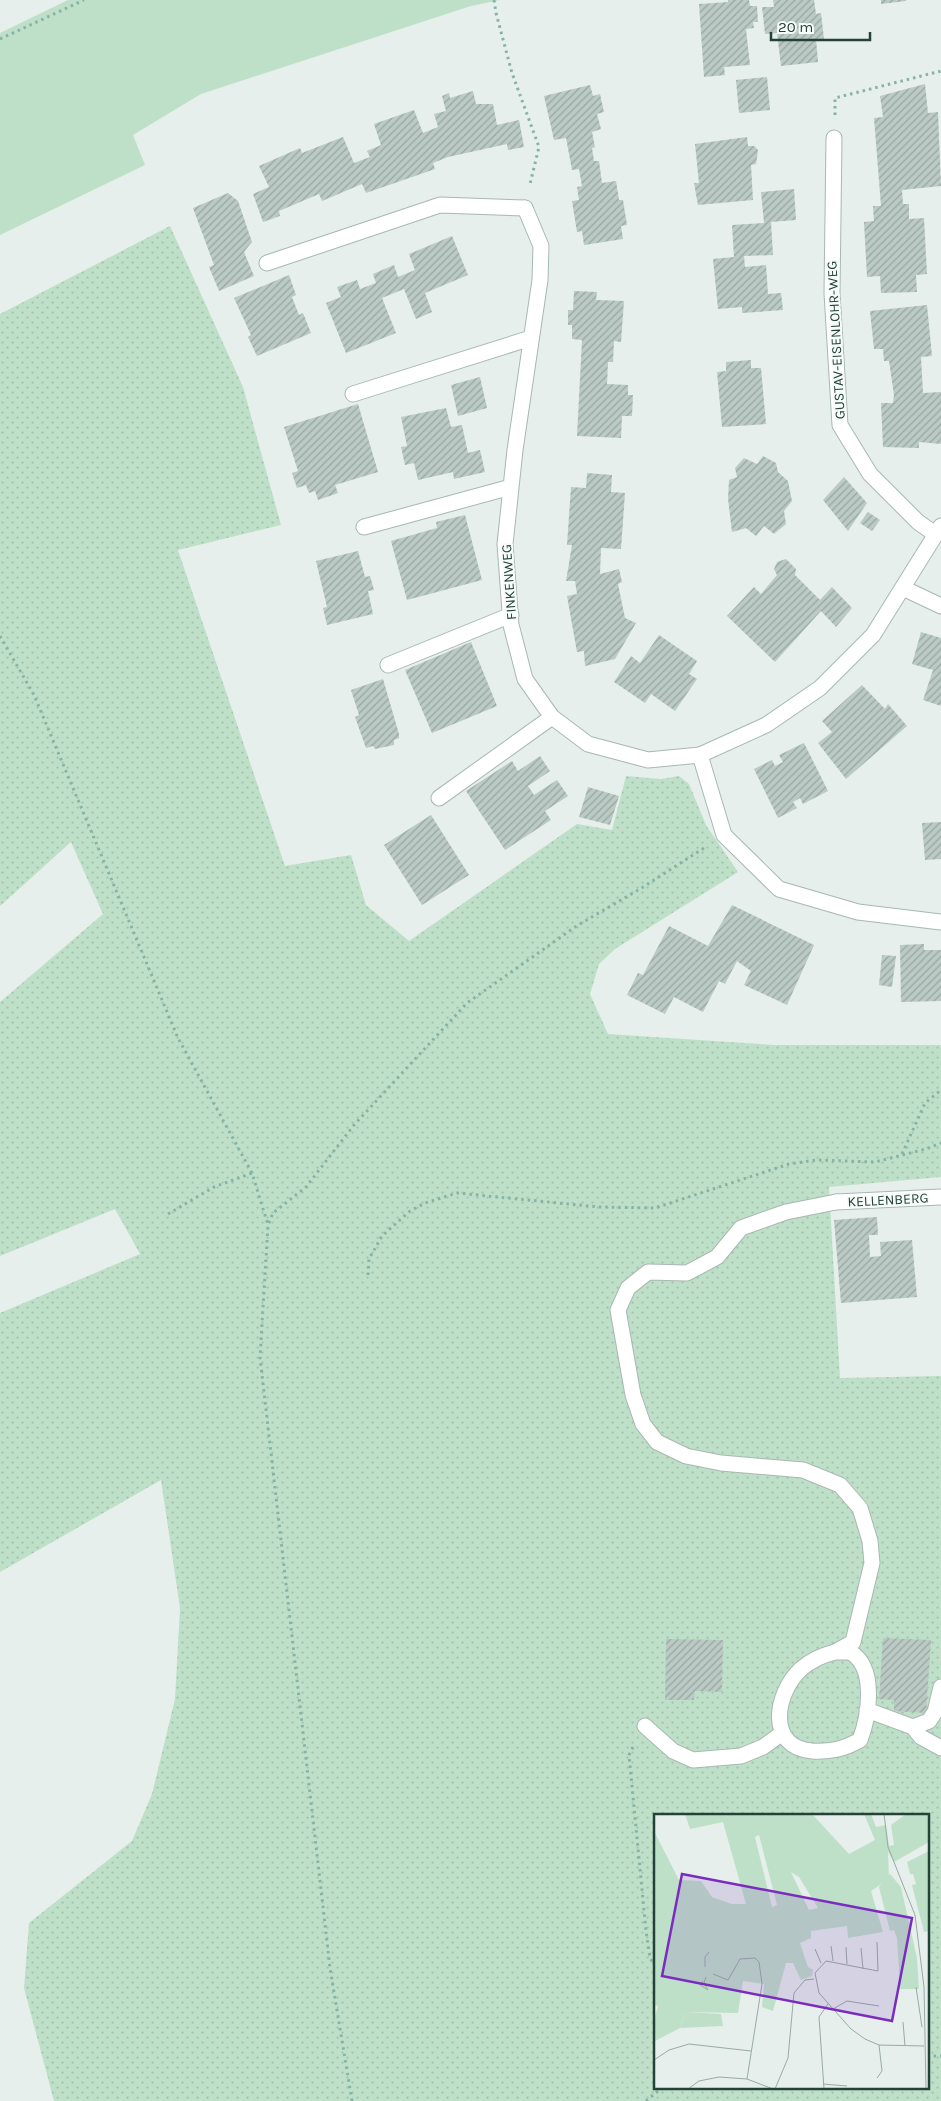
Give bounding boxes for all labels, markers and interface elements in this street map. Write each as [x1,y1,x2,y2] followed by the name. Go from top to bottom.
[771,10,870,42] scale bar
[778,18,813,36] text: 20 m
[823,260,849,420] street label: GUSTAV-EISENLOHR-WEG
[498,543,520,621] street label: FINKENWEG
[847,1189,929,1211] street label: KELLENBERG
[654,1814,928,2088] inset map

